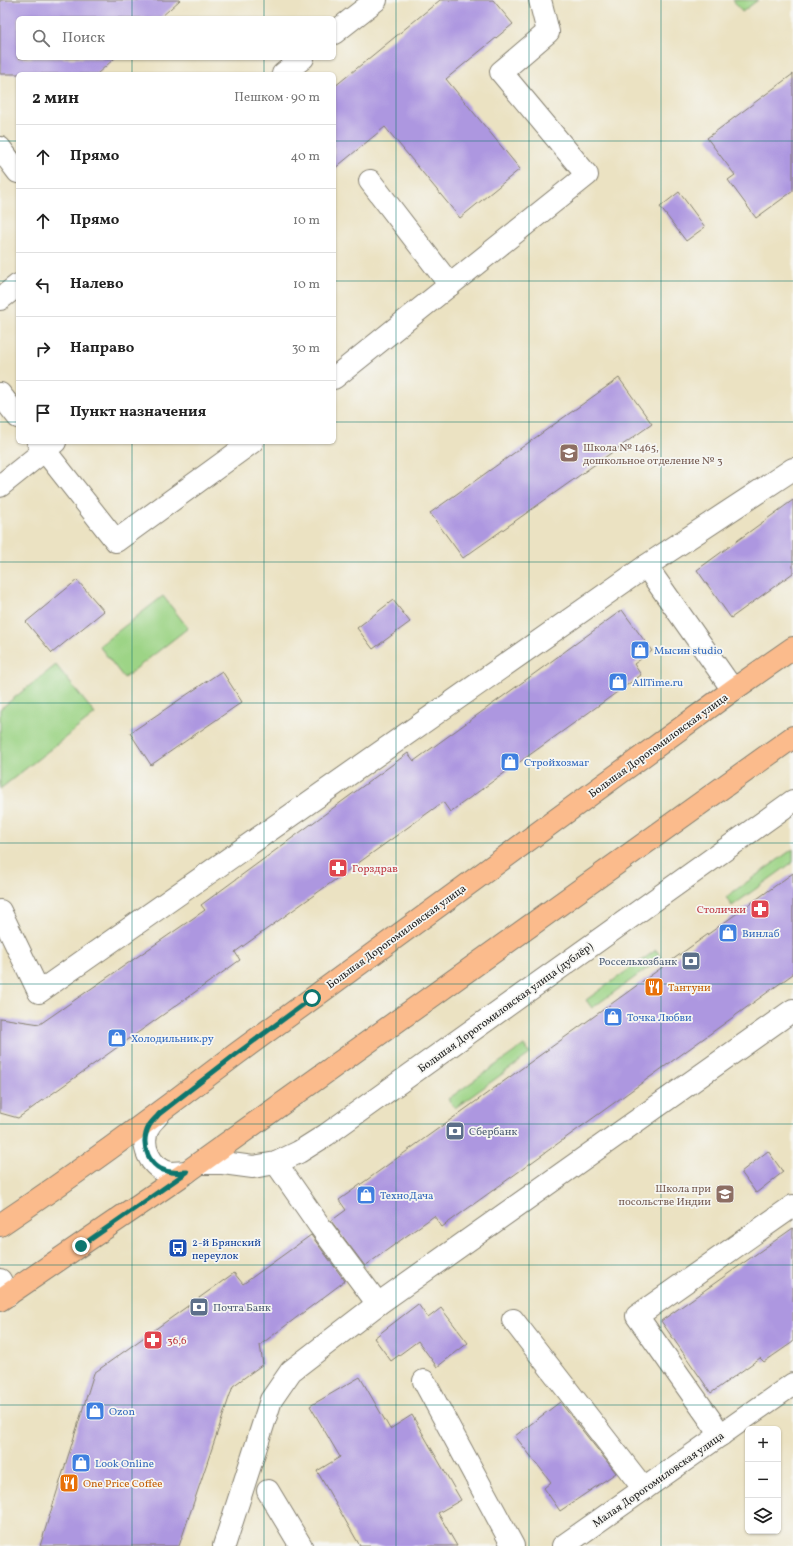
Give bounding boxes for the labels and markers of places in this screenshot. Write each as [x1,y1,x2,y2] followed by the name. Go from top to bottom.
[583,441,723,469] place label: Школа № 1465, дошкольное отделение № 3
[558,442,580,464] school or university icon: Школа № 1465, дошкольное отделение № 3
[629,639,651,661] shop icon: Мысин studio
[654,644,723,659] place label: Мысин studio
[607,671,629,693] shop icon: AllTime.ru
[632,676,683,691] place label: AllTime.ru
[499,751,521,773] shop icon: Стройхозмаг
[524,756,589,771] place label: Стройхозмаг
[327,857,349,879] pharmacy icon: Горздрав
[352,862,398,877] place label: Горздрав
[749,898,771,920] pharmacy icon: Столички
[697,903,746,918] place label: Столички
[717,922,739,944] shop icon: Винлаб
[742,927,780,942] place label: Винлаб
[680,950,702,972] bank icon: Россельхозбанк
[599,955,677,970] place label: Россельхозбанк
[643,976,665,998] restaurant icon: Тантуни
[668,981,711,996] place label: Тантуни
[602,1006,624,1028] shop icon: Точка Любви
[627,1011,692,1026] place label: Точка Любви
[106,1027,128,1049] shop icon: Холодильник.ру
[131,1032,214,1047] place label: Холодильник.ру
[444,1120,466,1142] bank icon: Сбербанк
[469,1125,518,1140] place label: Сбербанк
[619,1182,711,1210] place label: Школа при посольстве Индии
[714,1183,736,1205] school or university icon: Школа при посольстве Индии
[355,1184,377,1206] shop icon: ТехноДача
[380,1189,434,1204] place label: ТехноДача
[192,1236,261,1264] place label: 2-й Брянский переулок
[167,1237,189,1259] bus stop icon: 2-й Брянский переулок
[188,1296,210,1318] bank icon: Почта Банк
[213,1301,271,1316] place label: Почта Банк
[142,1329,164,1351] pharmacy icon: 36,6
[167,1334,187,1349] place label: 36,6
[84,1400,106,1422] shop icon: Ozon
[109,1405,135,1420] place label: Ozon
[70,1452,92,1474] shop icon: Look Online
[95,1457,154,1472] place label: Look Online
[58,1472,80,1494] restaurant icon: One Price Coffee
[83,1477,162,1492] place label: One Price Coffee

